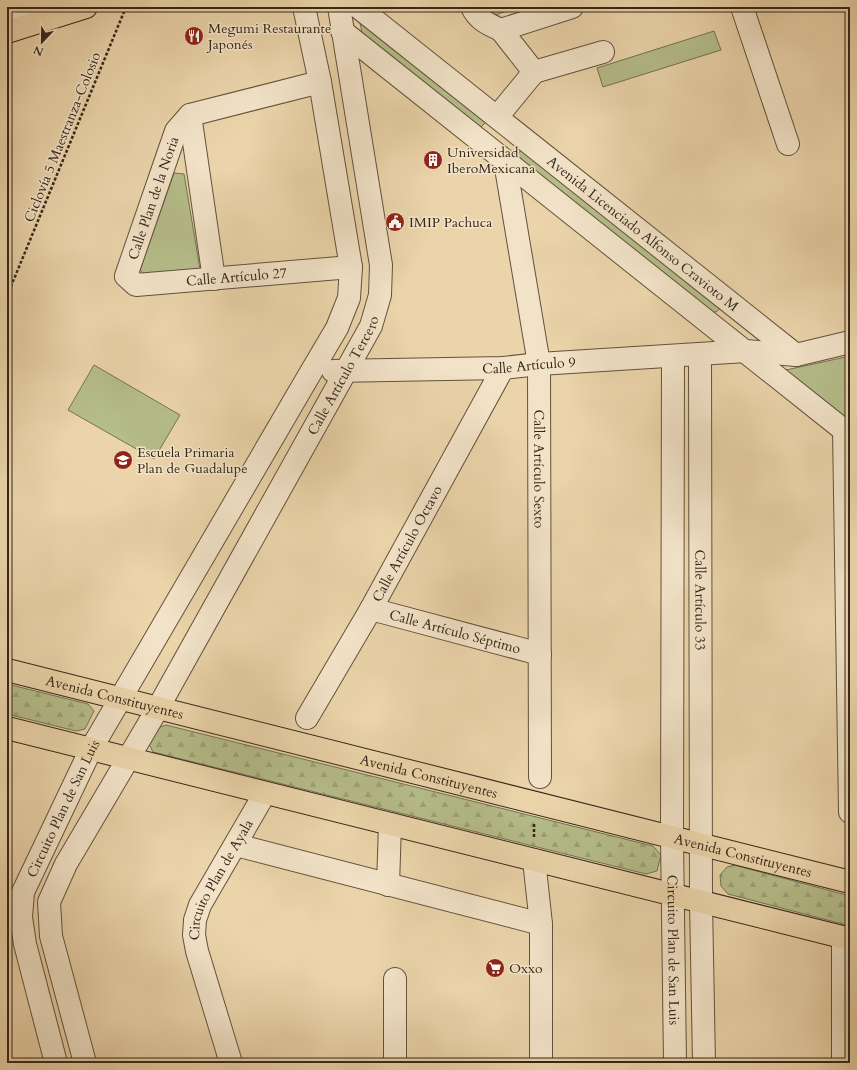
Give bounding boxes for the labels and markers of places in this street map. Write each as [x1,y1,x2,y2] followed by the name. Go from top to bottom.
[206,19,331,54] place label: Megumi Restaurante Japonés
[183,25,205,47] restaurant icon: Megumi Restaurante Japonés
[447,143,535,178] place label: Universidad IberoMexicana
[422,149,444,171] building icon: Universidad IberoMexicana
[384,211,406,233] public building icon: IMIP Pachuca
[409,213,492,232] place label: IMIP Pachuca
[137,443,248,478] place label: Escuela Primaria Plan de Guadalupe
[112,449,134,471] school or university icon: Escuela Primaria Plan de Guadalupe
[484,957,506,979] supermarket icon: Oxxo
[509,959,543,978] place label: Oxxo

